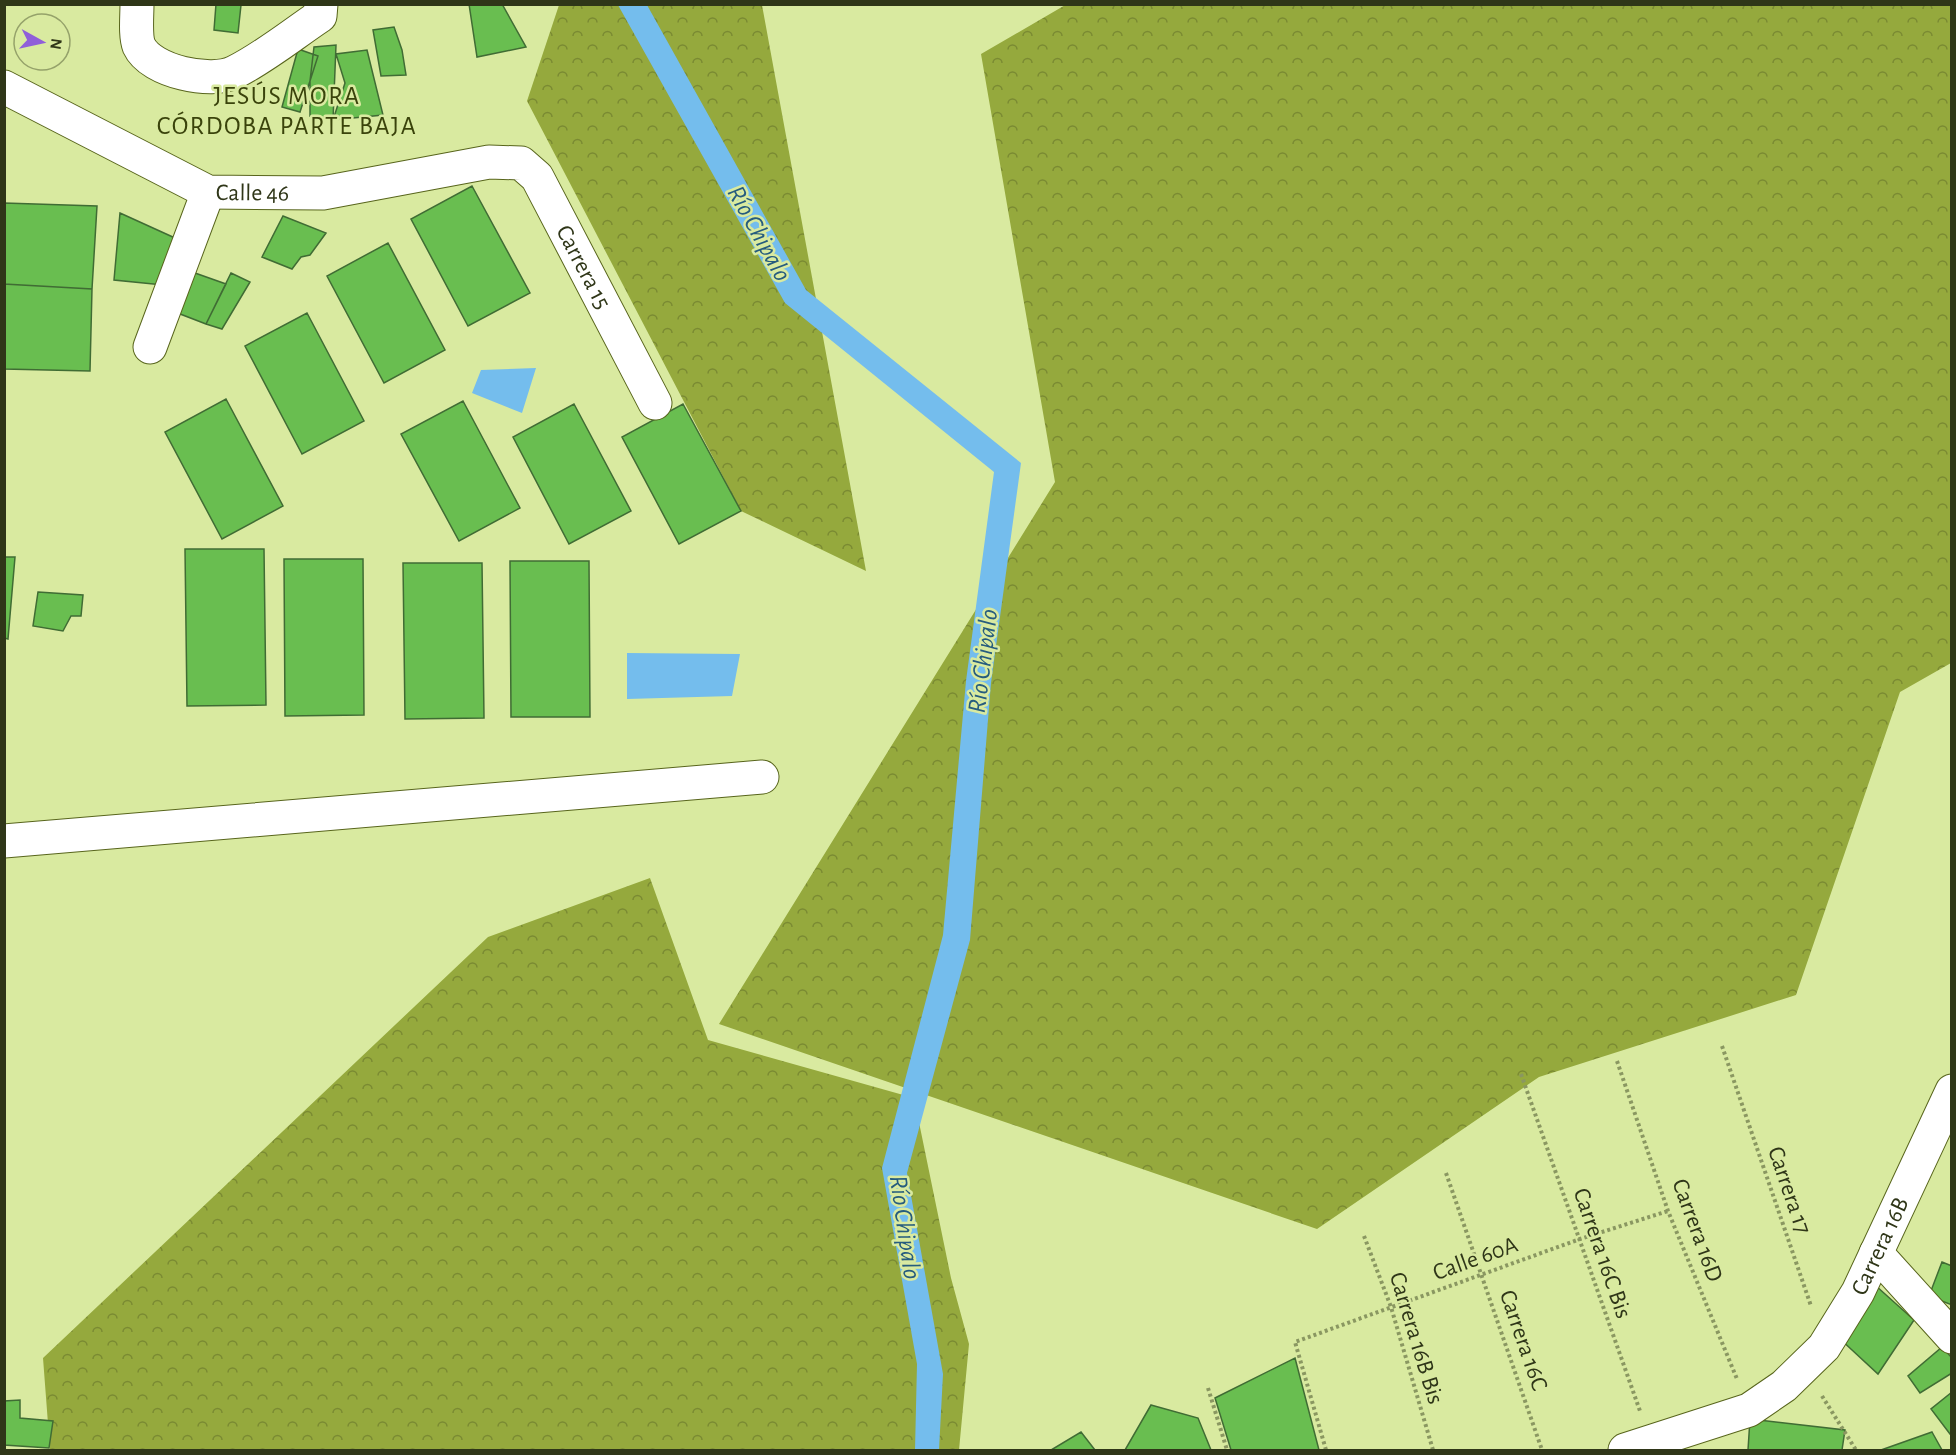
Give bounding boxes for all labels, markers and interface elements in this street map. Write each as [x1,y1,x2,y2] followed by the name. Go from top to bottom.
[12,12,72,72] north arrow
[47,37,65,51] text: N
[157,81,417,139] district label: JESÚS MORA CÓRDOBA PARTE BAJA
[216,181,289,206] street label: Calle 46
[722,181,796,286] water label: Río Chipalo
[551,222,615,313] street label: Carrera 15
[964,608,1002,715] water label: Río Chipalo
[1763,1144,1815,1237] street label: Carrera 17
[885,1173,925,1281] water label: Río Chipalo
[1667,1176,1727,1285] street label: Carrera 16D
[1569,1185,1636,1322] street label: Carrera 16C Bis
[1847,1194,1913,1299] street label: Carrera 16B
[1430,1233,1521,1285] street label: Calle 60A
[1385,1270,1447,1407] street label: Carrera 16B Bis
[1495,1287,1551,1394] street label: Carrera 16C

